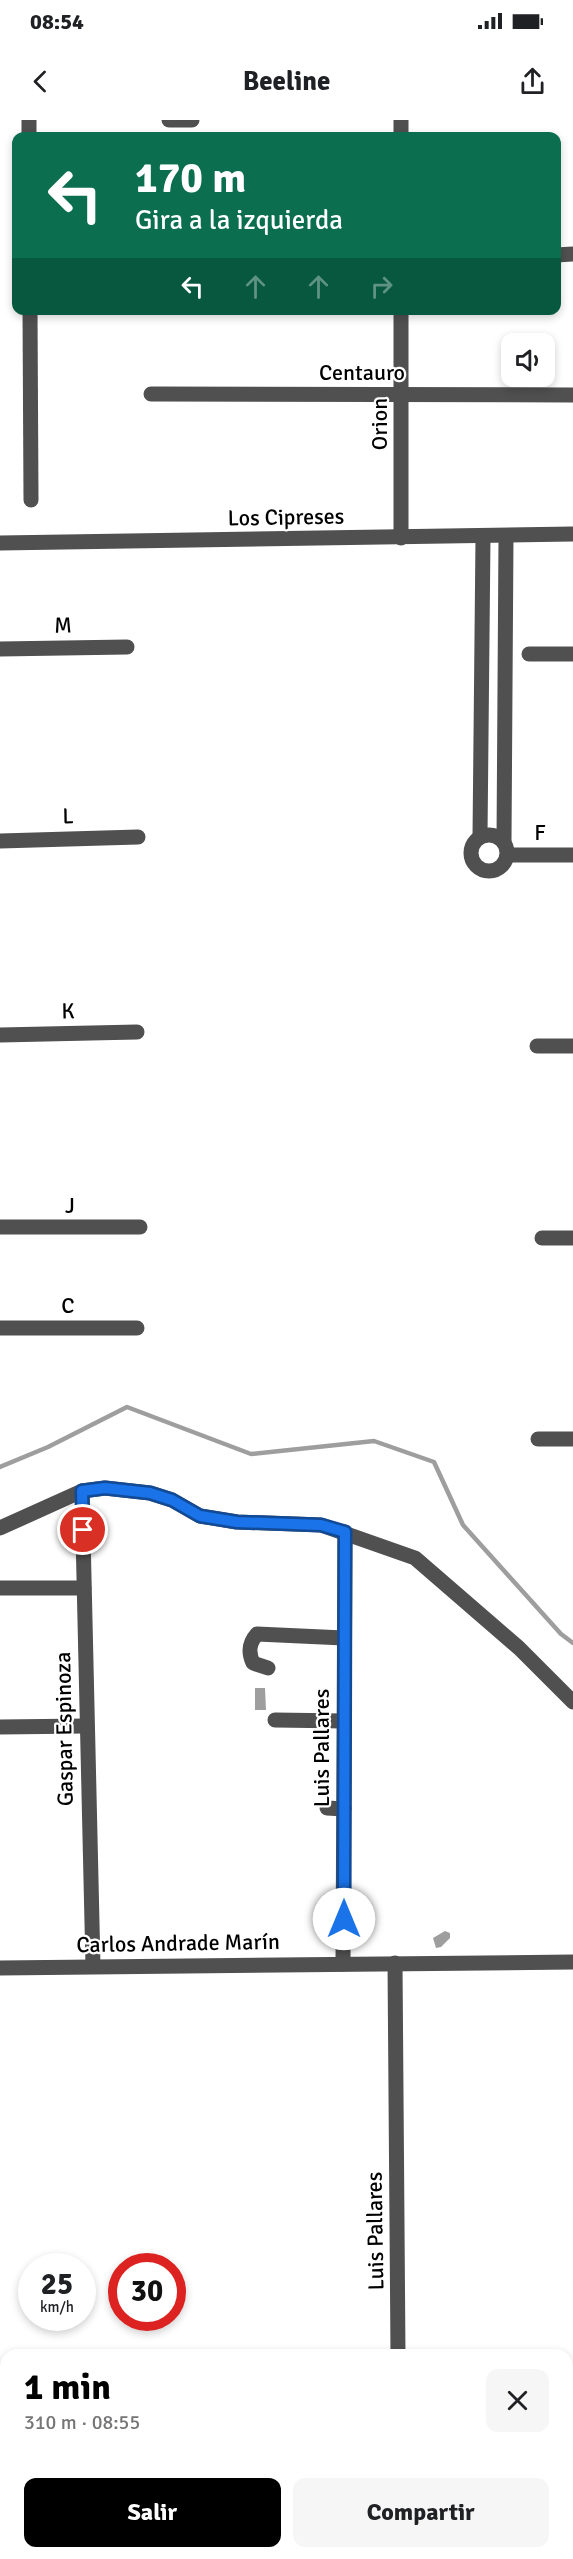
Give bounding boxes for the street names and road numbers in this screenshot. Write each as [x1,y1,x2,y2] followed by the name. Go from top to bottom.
[319,359,405,386] street label: Centauro
[366,398,393,450] street label: Orion
[227,502,345,532] street label: Los Cipreses
[54,611,72,639] street label: M
[62,802,74,830] street label: L
[534,819,546,846] street label: F
[61,997,75,1025] street label: K
[65,1192,75,1219] street label: J
[61,1292,75,1319] street label: C
[49,1652,79,1806] street label: Gaspar Espinoza
[308,1689,335,1807] street label: Luis Pallares
[76,1928,280,1958] street label: Carlos Andrade Marín
[360,2171,390,2291] street label: Luis Pallares

